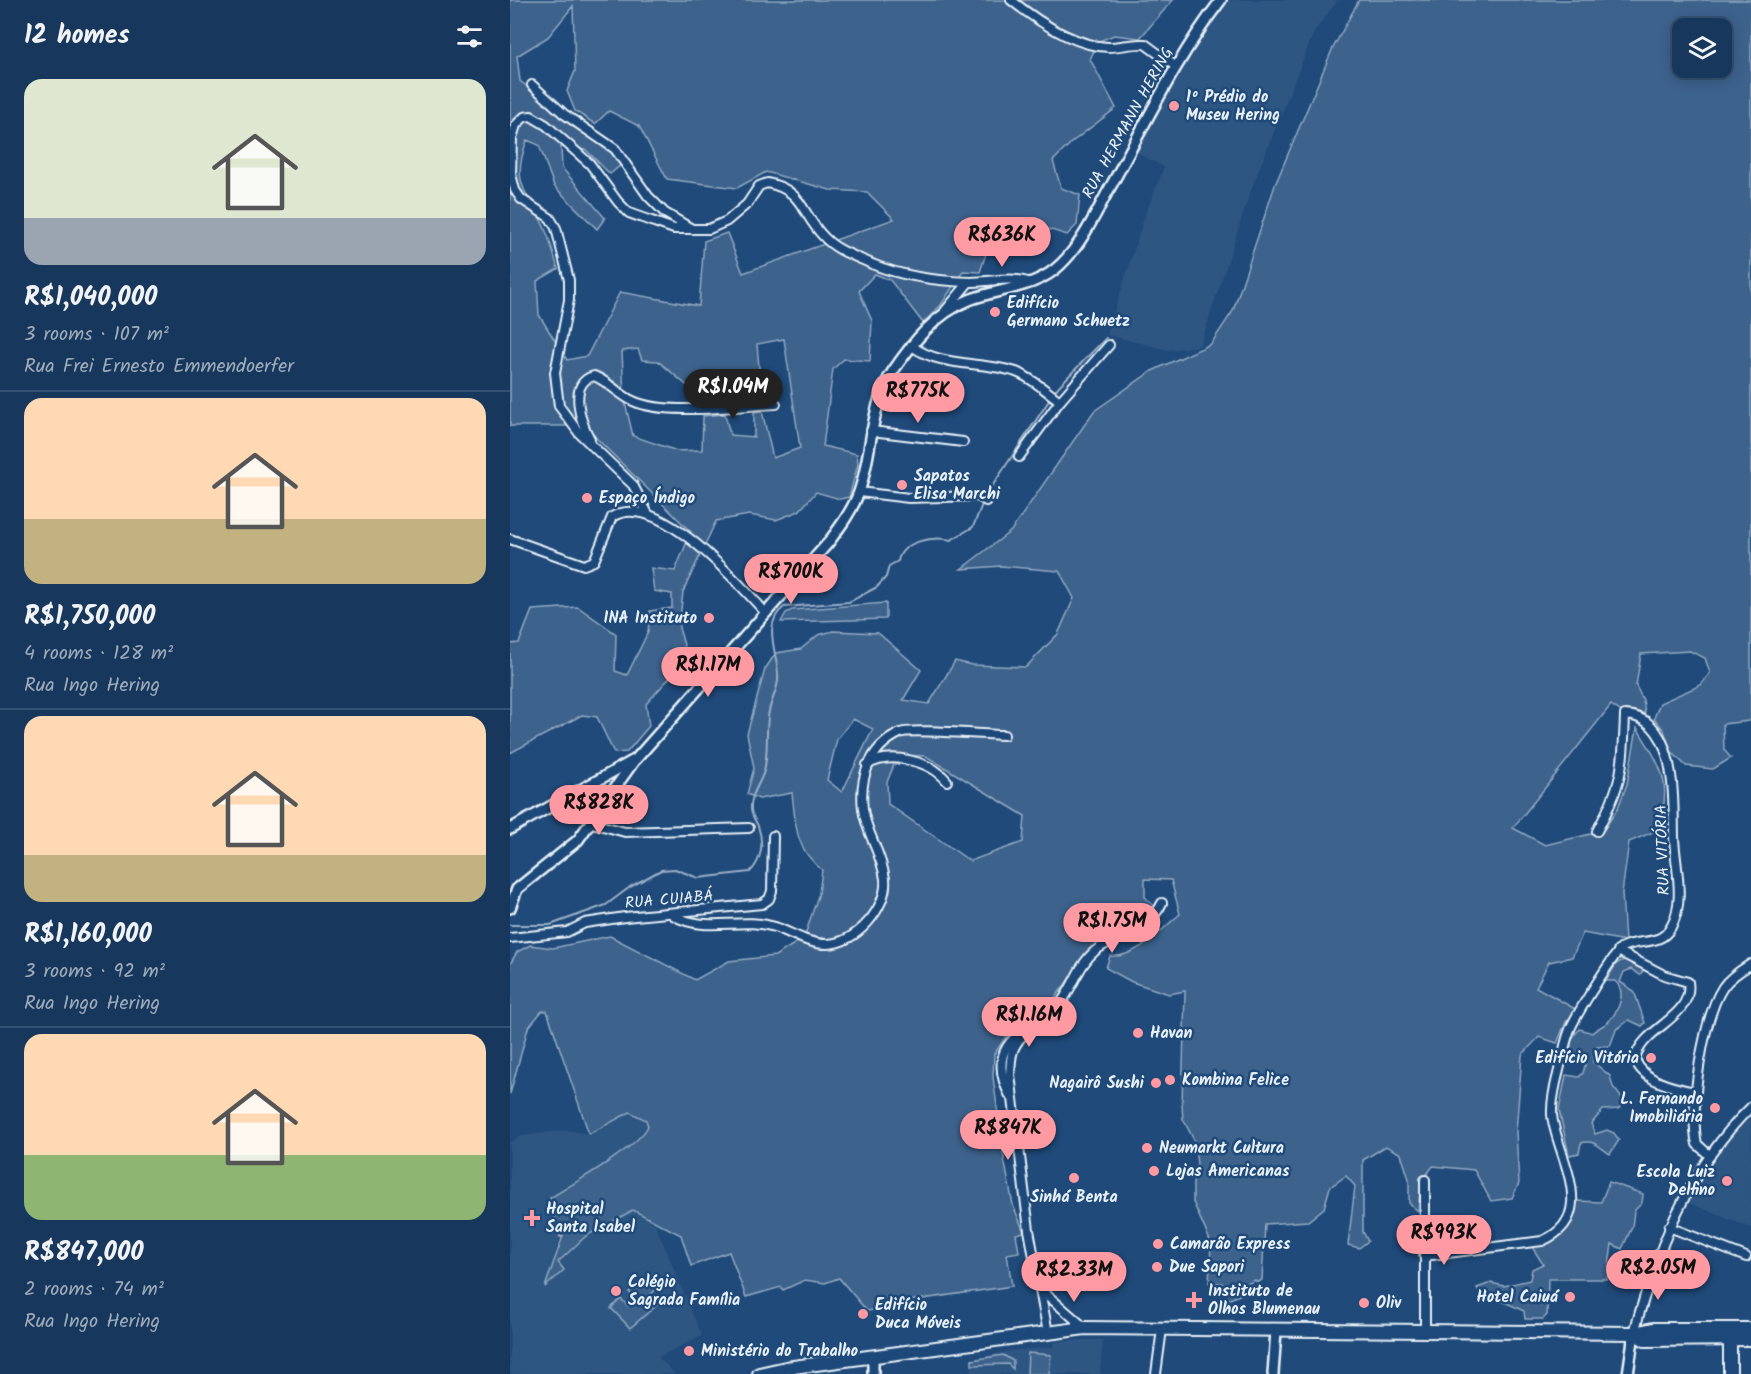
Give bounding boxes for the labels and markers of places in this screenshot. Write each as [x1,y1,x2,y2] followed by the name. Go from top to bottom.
[1186,85,1280,128] place label: 1º Prédio do Museu Hering
[1167,99,1181,113] marker: 1º Prédio do Museu Hering
[953,217,1051,268] pin: R$636K
[1007,291,1130,334] place label: Edifício Germano Schuetz
[988,305,1002,319] marker: Edifício Germano Schuetz
[678,369,788,420] pin: R$1.04M
[869,373,967,424] pin: R$775K
[914,464,1001,507] place label: Sapatos Elisa Marchi
[895,478,909,492] marker: Sapatos Elisa Marchi
[599,486,695,511] place label: Espaço Índigo
[580,491,594,505] marker: Espaço Índigo
[742,554,840,605] pin: R$700K
[604,606,697,631] place label: INA Instituto
[702,611,716,625] marker: INA Instituto
[653,647,763,698] pin: R$1.17M
[550,785,648,836] pin: R$828K
[1057,903,1167,954] pin: R$1.75M
[974,997,1084,1048] pin: R$1.16M
[1150,1021,1192,1046] place label: Havan
[1131,1026,1145,1040] marker: Havan
[1536,1046,1639,1071] place label: Edifício Vitória
[1644,1051,1658,1065] marker: Edifício Vitória
[1182,1068,1289,1093] place label: Kombina Felice
[1049,1071,1145,1096] place label: Nagairô Sushi
[1163,1073,1177,1087] marker: Kombina Felice
[1149,1076,1163,1090] marker: Nagairô Sushi
[1620,1087,1703,1130] place label: L. Fernando Imobiliária
[1708,1101,1722,1115] marker: L. Fernando Imobiliária
[959,1110,1057,1161] pin: R$847K
[1159,1136,1284,1161] place label: Neumarkt Cultura
[1140,1141,1154,1155] marker: Neumarkt Cultura
[1166,1159,1290,1184] place label: Lojas Americanas
[1637,1160,1715,1203] place label: Escola Luiz Delfino
[1147,1164,1161,1178] marker: Lojas Americanas
[1067,1171,1081,1185] marker: Sinhá Benta
[1720,1174,1734,1188] marker: Escola Luiz Delfino
[1030,1185,1118,1210] place label: Sinhá Benta
[546,1197,636,1240] place label: Hospital Santa Isabel
[523,1209,541,1227] marker: Hospital Santa Isabel
[1395,1215,1493,1266] pin: R$993K
[1170,1232,1291,1257] place label: Camarão Express
[1151,1237,1165,1251] marker: Camarão Express
[1603,1250,1713,1301] pin: R$2.05M
[1019,1252,1129,1303] pin: R$2.33M
[1169,1255,1245,1280] place label: Due Sapori
[1150,1260,1164,1274] marker: Due Sapori
[628,1270,740,1313] place label: Colégio Sagrada Família
[1208,1279,1320,1322] place label: Instituto de Olhos Blumenau
[609,1284,623,1298] marker: Colégio Sagrada Família
[1477,1285,1560,1310] place label: Hotel Caiuá
[1563,1290,1577,1304] marker: Hotel Caiuá
[1185,1291,1203,1309] marker: Instituto de Olhos Blumenau
[1376,1291,1402,1316] place label: Oliv
[875,1293,962,1336] place label: Edifício Duca Móveis
[1357,1296,1371,1310] marker: Oliv
[856,1307,870,1321] marker: Edifício Duca Móveis
[701,1339,858,1364] place label: Ministério do Trabalho
[682,1344,696,1358] marker: Ministério do Trabalho

